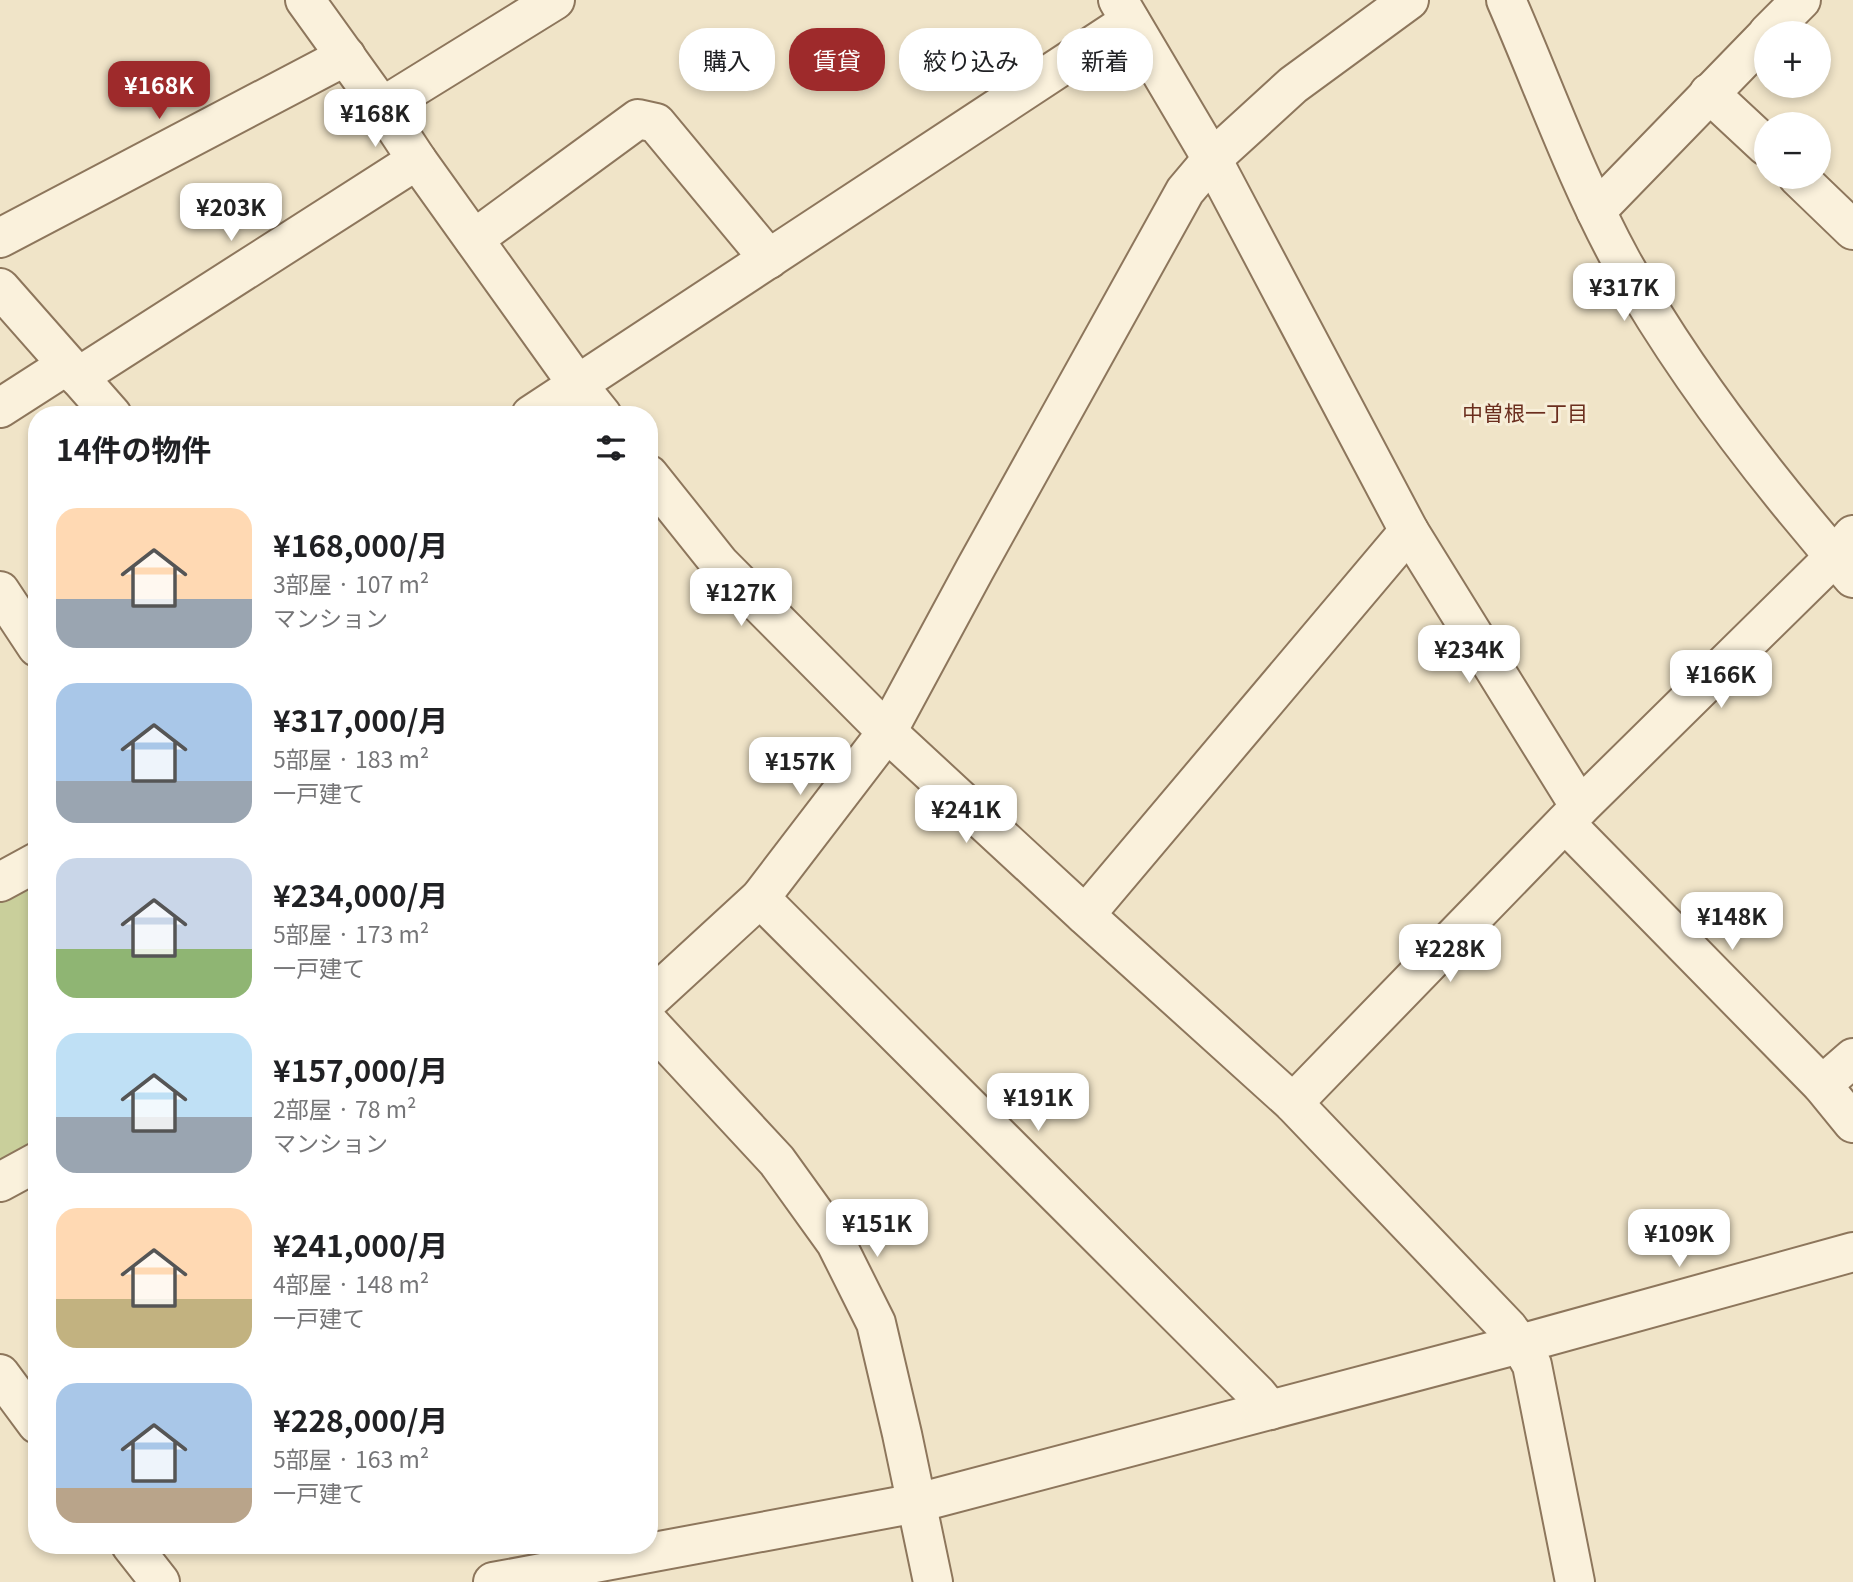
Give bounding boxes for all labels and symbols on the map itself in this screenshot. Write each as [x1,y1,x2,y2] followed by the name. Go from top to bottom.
[110,61,208,121] pin: ¥168K
[326,90,424,149] pin: ¥168K
[182,184,280,243] pin: ¥203K
[1575,264,1673,323] pin: ¥317K
[1462,397,1588,427] district label: 中曽根一丁目
[692,568,790,628] pin: ¥127K
[1420,626,1518,685] pin: ¥234K
[1672,650,1770,710] pin: ¥166K
[751,738,849,797] pin: ¥157K
[917,786,1015,845] pin: ¥241K
[1683,892,1781,952] pin: ¥148K
[1401,925,1499,984] pin: ¥228K
[989,1074,1087,1133] pin: ¥191K
[828,1200,926,1259] pin: ¥151K
[1630,1210,1728,1269] pin: ¥109K

